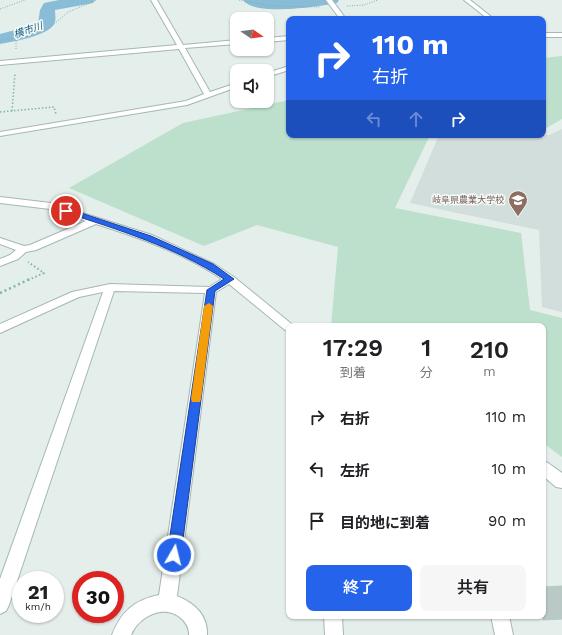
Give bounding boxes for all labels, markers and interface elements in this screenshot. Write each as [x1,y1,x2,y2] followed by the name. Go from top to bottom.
[230,12,274,56] north arrow
[230,12,274,108] map controls
[12,20,45,40] water label: 横市川
[372,28,449,61] text: 110 m
[306,32,358,84] icon: right
[230,64,274,108] button: sound
[372,66,408,87] text: 右折
[363,108,385,130] icon: left
[405,108,427,130] icon: ahead
[447,108,469,130] icon: right
[507,189,529,217] school or university icon: 岐阜県農業大学校
[49,194,83,228] pin
[432,195,504,205] place label: 岐阜県農業大学校
[55,200,77,222] icon: arrive
[323,334,383,362] text: 17:29
[421,334,431,362] text: 1
[470,336,509,364] text: 210
[483,364,496,379] text: m
[340,365,366,380] text: 到着
[420,365,433,380] text: 分
[306,406,328,428] icon: right
[486,408,526,426] text: 110 m
[340,410,370,428] text: 右折
[306,458,328,480] icon: left
[491,460,526,478] text: 10 m
[340,462,370,480] text: 左折
[306,510,328,532] icon: arrive
[488,512,526,530] text: 90 m
[340,514,430,532] text: 目的地に到着
[153,534,195,576] position arrow
[306,565,412,611] button: 終了
[420,565,526,611] button: 共有
[72,571,124,623] speed limit sign: 30
[28,580,48,604] text: 21
[25,601,51,612] text: km/h

